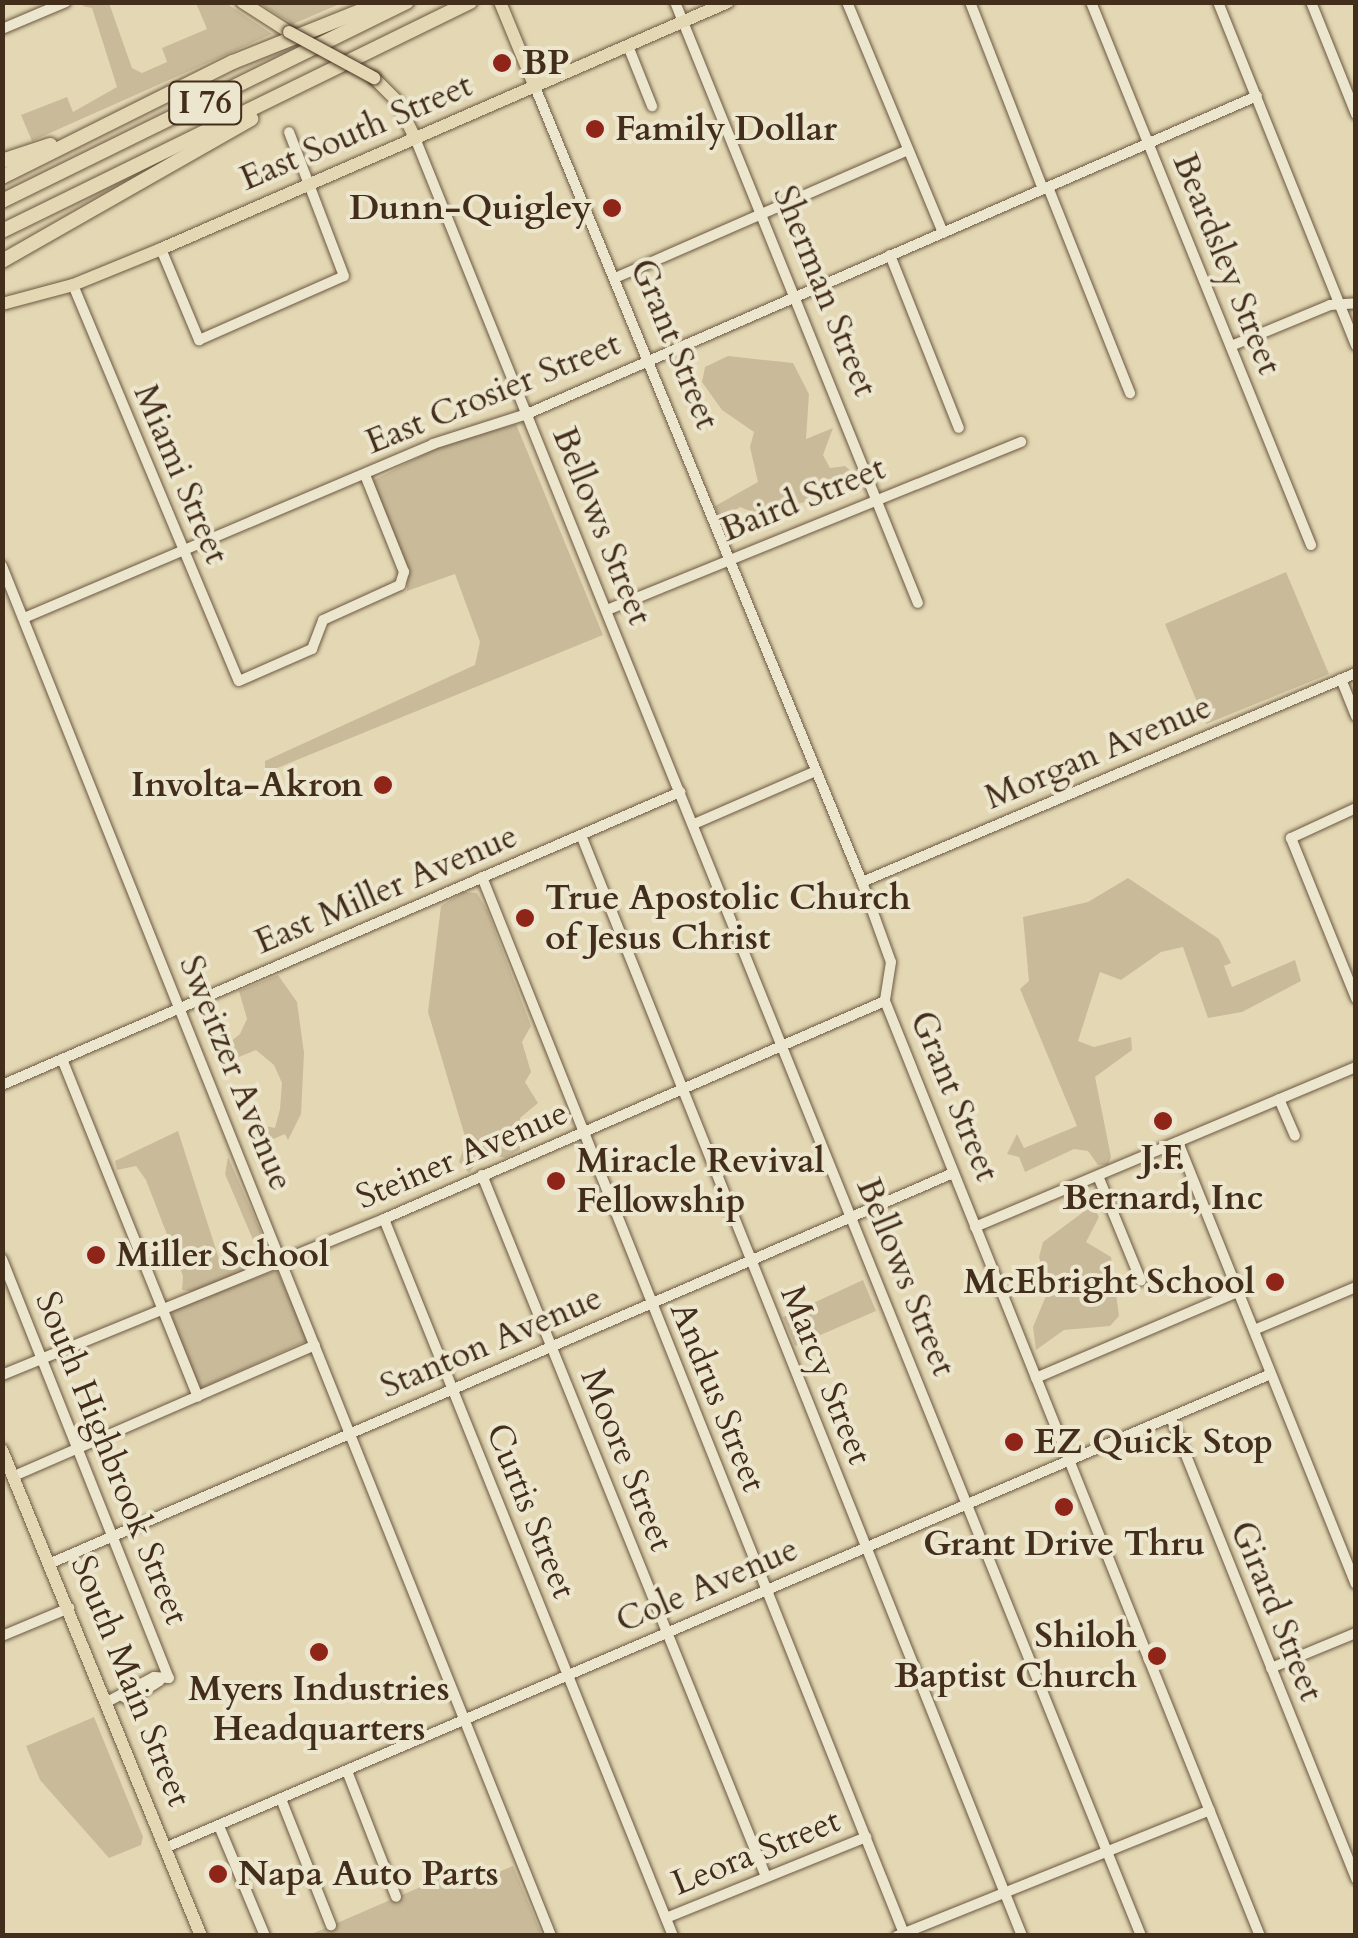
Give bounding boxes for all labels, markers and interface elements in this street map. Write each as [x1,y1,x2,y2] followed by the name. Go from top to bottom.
[522,42,570,84] place label: BP
[491,52,513,74] marker: BP
[233,64,479,200] street label: East South Street
[168,76,242,130] road number: I 76
[615,108,837,150] place label: Family Dollar
[584,118,606,140] marker: Family Dollar
[1164,147,1290,381] street label: Beardsley Street
[764,179,886,403] street label: Sherman Street
[349,187,592,229] place label: Dunn-Quigley
[601,197,623,219] marker: Dunn-Quigley
[622,253,728,435] street label: Grant Street
[359,323,627,463] street label: East Crosier Street
[124,378,238,570] street label: Miami Street
[543,421,661,631] street label: Bellows Street
[715,447,891,551] street label: Baird Street
[978,685,1218,819] street label: Morgan Avenue
[131,764,363,806] place label: Involta-Akron
[372,774,394,796] marker: Involta-Akron
[248,815,524,963] street label: East Miller Avenue
[545,877,911,959] place label: True Apostolic Church of Jesus Christ
[514,907,536,929] marker: True Apostolic Church of Jesus Christ
[170,949,302,1197] street label: Sweitzer Avenue
[902,1005,1008,1187] street label: Grant Street
[350,1092,574,1218] street label: Steiner Avenue
[1152,1110,1174,1132] marker: J.F. Bernard, Inc
[1063,1137,1263,1219] place label: J.F. Bernard, Inc
[576,1140,825,1222] place label: Miracle Revival Fellowship
[545,1170,567,1192] marker: Miracle Revival Fellowship
[847,1172,965,1382] street label: Bellows Street
[116,1234,329,1276] place label: Miller School
[85,1244,107,1266] marker: Miller School
[964,1261,1255,1303] place label: McEbright School
[1264,1271,1286,1293] marker: McEbright School
[374,1276,608,1408] street label: Stanton Avenue
[771,1280,881,1470] street label: Marcy Street
[26,1286,198,1630] street label: South Highbrook Street
[661,1296,775,1498] street label: Andrus Street
[571,1363,683,1557] street label: Moore Street
[477,1417,585,1605] street label: Curtis Street
[1034,1421,1273,1463] place label: EZ Quick Stop
[1003,1431,1025,1453] marker: EZ Quick Stop
[1053,1496,1075,1518] marker: Grant Drive Thru
[1222,1515,1332,1707] street label: Girard Street
[923,1523,1205,1565] place label: Grant Drive Thru
[610,1528,804,1642] street label: Cole Avenue
[62,1549,200,1813] street label: South Main Street
[895,1615,1137,1697] place label: Shiloh Baptist Church
[308,1641,330,1663] marker: Myers Industries Headquarters
[1146,1645,1168,1667] marker: Shiloh Baptist Church
[188,1668,450,1750] place label: Myers Industries Headquarters
[666,1799,846,1905] street label: Leora Street
[238,1853,499,1895] place label: Napa Auto Parts
[207,1863,229,1885] marker: Napa Auto Parts

